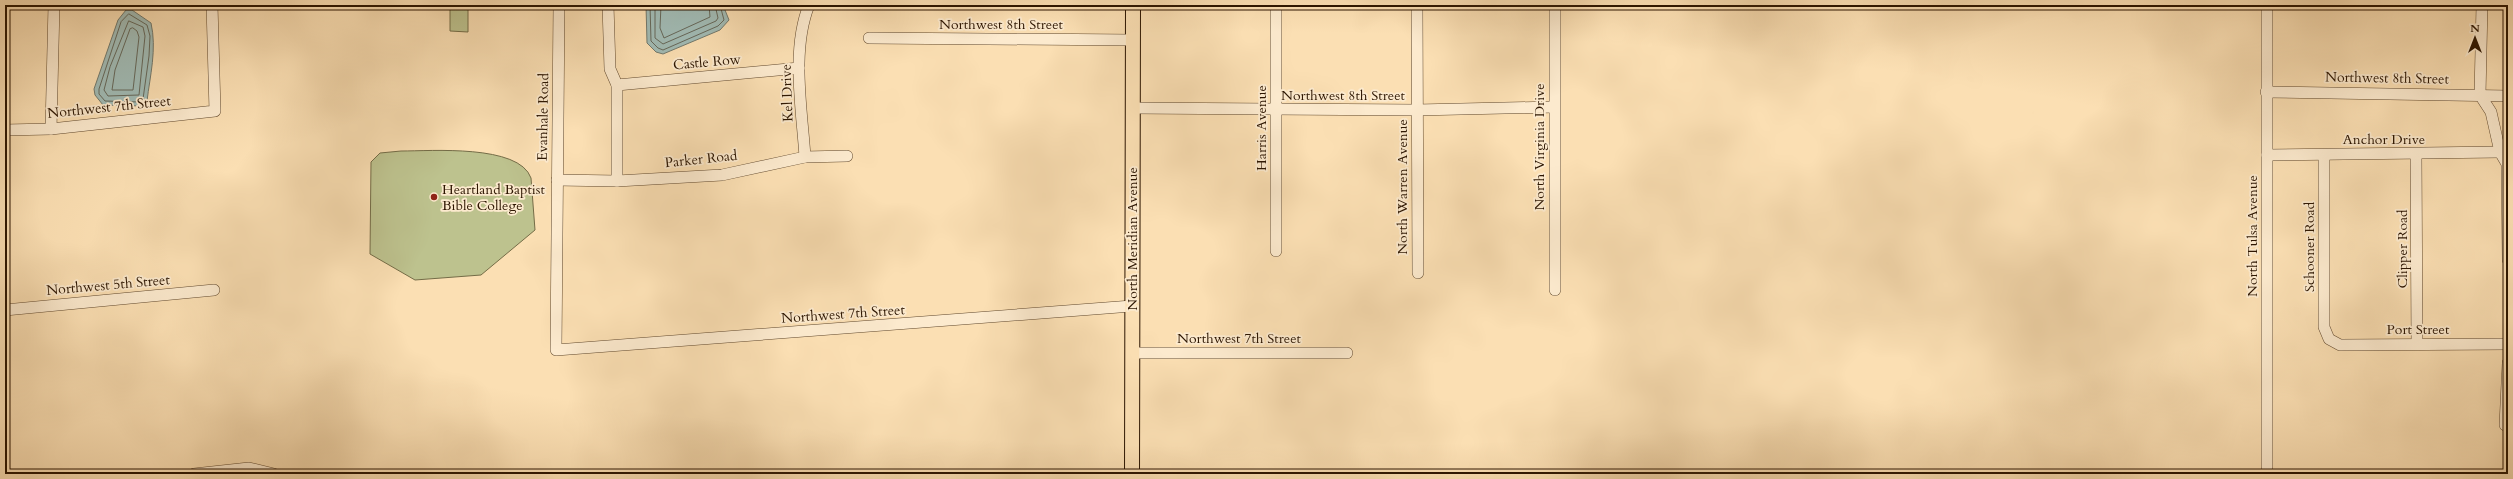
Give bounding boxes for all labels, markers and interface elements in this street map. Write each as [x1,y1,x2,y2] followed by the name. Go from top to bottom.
[939,15,1064,34] street label: Northwest 8th Street
[2455,18,2495,58] north arrow
[2470,21,2480,36] text: N
[672,50,742,74] street label: Castle Row
[776,64,798,122] street label: Kel Drive
[2325,67,2450,89] street label: Northwest 8th Street
[533,72,553,161] street label: Evanhale Road
[1530,83,1549,211] street label: North Virginia Drive
[1252,85,1271,171] street label: Harris Avenue
[1281,86,1406,105] street label: Northwest 8th Street
[46,91,172,123] street label: Northwest 7th Street
[1393,119,1412,255] street label: North Warren Avenue
[2343,130,2425,149] street label: Anchor Drive
[664,146,739,172] street label: Parker Road
[1123,167,1142,311] street label: North Meridian Avenue
[2243,175,2262,297] street label: North Tulsa Avenue
[442,180,545,215] place label: Heartland Baptist Bible College
[429,192,439,202] marker: Heartland Baptist Bible College
[2300,201,2319,292] street label: Schooner Road
[2393,209,2412,289] street label: Clipper Road
[45,270,171,300] street label: Northwest 5th Street
[781,300,906,328] street label: Northwest 7th Street
[2387,320,2450,339] street label: Port Street
[1177,329,1302,348] street label: Northwest 7th Street

